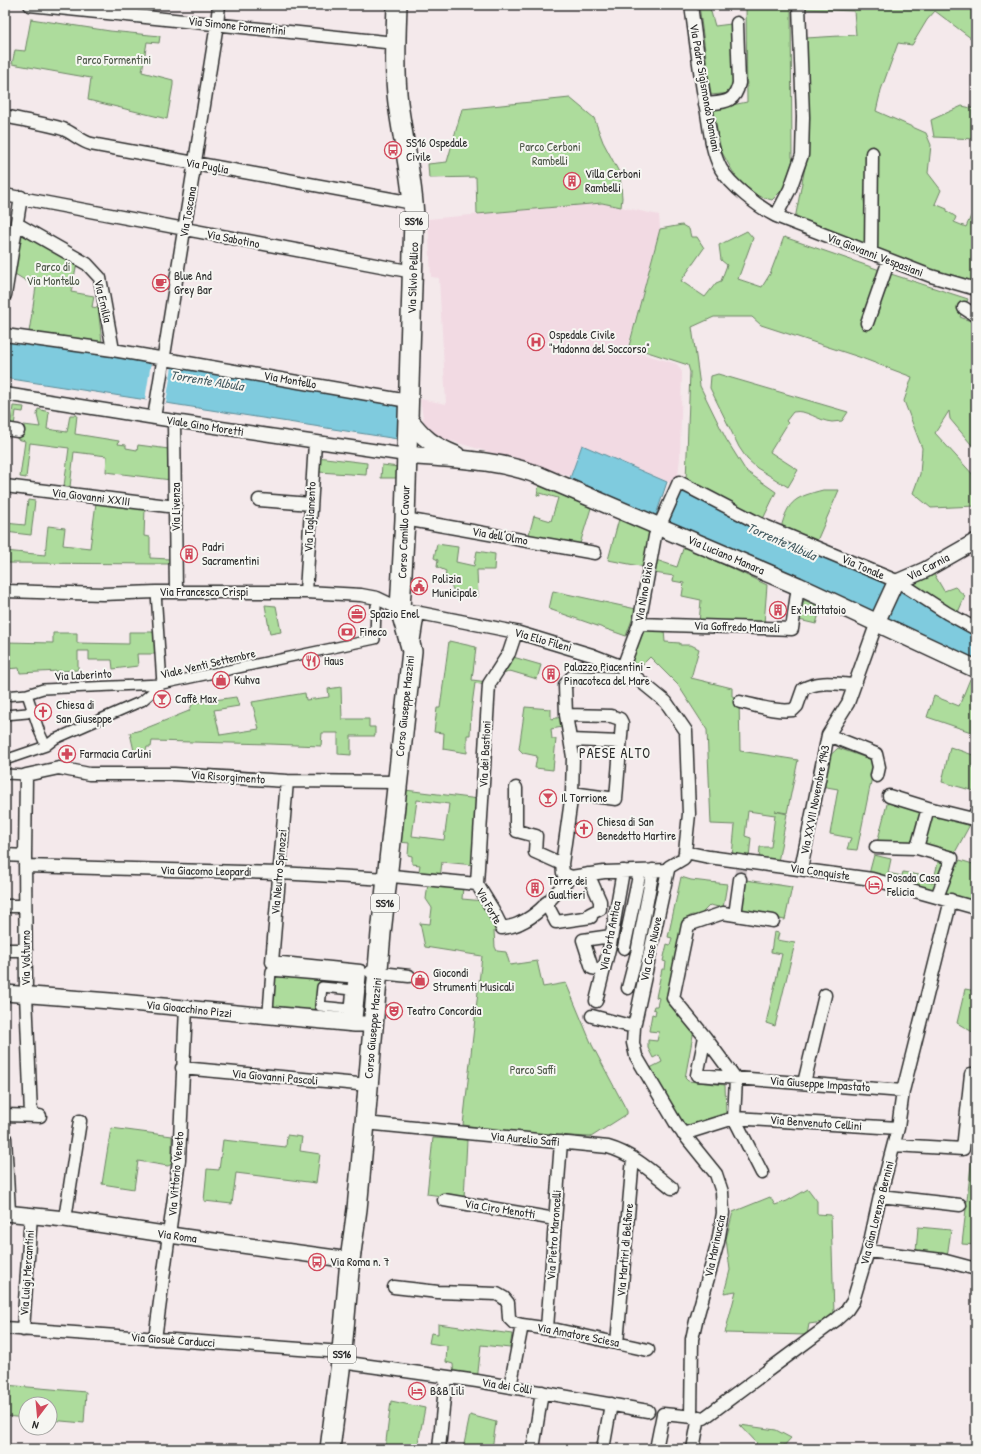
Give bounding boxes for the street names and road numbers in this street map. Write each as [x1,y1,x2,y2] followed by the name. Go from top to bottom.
[187,12,287,39] street label: Via Simone Formentini
[686,23,725,153] street label: Via Padre Sigismondo Damiani
[184,153,230,178] street label: Via Puglia
[175,185,200,239] street label: Via Toscana
[400,212,428,230] road number: SS16
[205,225,261,252] street label: Via Sabotino
[824,228,926,281] street label: Via Giovanni Vespasiani
[403,242,422,314] street label: Via Silvio Pellico
[90,278,117,324] street label: Via Emilia
[262,367,318,393] street label: Via Montello
[165,411,245,440] street label: Viale Gino Moretti
[299,481,320,553] street label: Via Tagliamento
[167,482,184,531] street label: Via Livenza
[51,483,131,510] street label: Via Giovanni XXIII
[393,485,414,579] street label: Corso Camillo Cavour
[471,522,529,549] street label: Via dell'Olmo
[685,531,768,579] street label: Via Luciano Manara
[904,548,952,584] street label: Via Carnia
[839,550,888,583] street label: Via Tonale
[630,560,657,623] street label: Via Nino Bixio
[160,583,248,600] street label: Via Francesco Crispi
[694,617,780,636] street label: Via Goffredo Mameli
[512,623,574,656] street label: Via Elio Fileni
[159,644,257,683] street label: Viale Venti Settembre
[391,655,418,757] street label: Corso Giuseppe Mazzini
[54,664,112,684] street label: Via Laberinto
[474,720,495,788] street label: Via dei Bastioni
[796,744,833,856] street label: Via XXVII Novembre 1943
[190,765,266,788] street label: Via Risorgimento
[266,828,291,915] street label: Via Neutro Spinozzi
[789,859,851,884] street label: Via Conquiste
[160,861,252,880] street label: Via Giacomo Leopardi
[472,884,507,927] street label: Via Forte
[371,894,399,912] road number: SS16
[594,899,625,972] street label: Via Porta Antica
[635,915,666,983] street label: Via Case Nuove
[17,930,34,986] street label: Via Volturno
[360,977,385,1079] street label: Corso Giuseppe Mazzini
[145,996,233,1021] street label: Via Gioacchino Pizzi
[231,1064,319,1089] street label: Via Giovanni Pascoli
[769,1072,871,1095] street label: Via Giuseppe Impastato
[770,1111,863,1134] street label: Via Benvenuto Cellini
[490,1127,560,1150] street label: Via Aurelio Saffi
[163,1131,188,1217] street label: Via Vittorio Veneto
[855,1159,898,1267] street label: Via Gian Lorenzo Bernini
[542,1189,565,1281] street label: Via Pietro Maroncelli
[463,1195,537,1222] street label: Via Ciro Menotti
[612,1202,637,1297] street label: Via Martiri di Belfiore
[700,1213,729,1278] street label: Via Marinuccia
[156,1224,198,1247] street label: Via Roma
[15,1230,38,1316] street label: Via Luigi Mercantini
[535,1318,621,1351] street label: Via Amatore Sciesa
[130,1328,216,1351] street label: Via Giosuè Carducci
[328,1345,356,1363] road number: SS16
[481,1373,534,1398] street label: Via dei Colli

